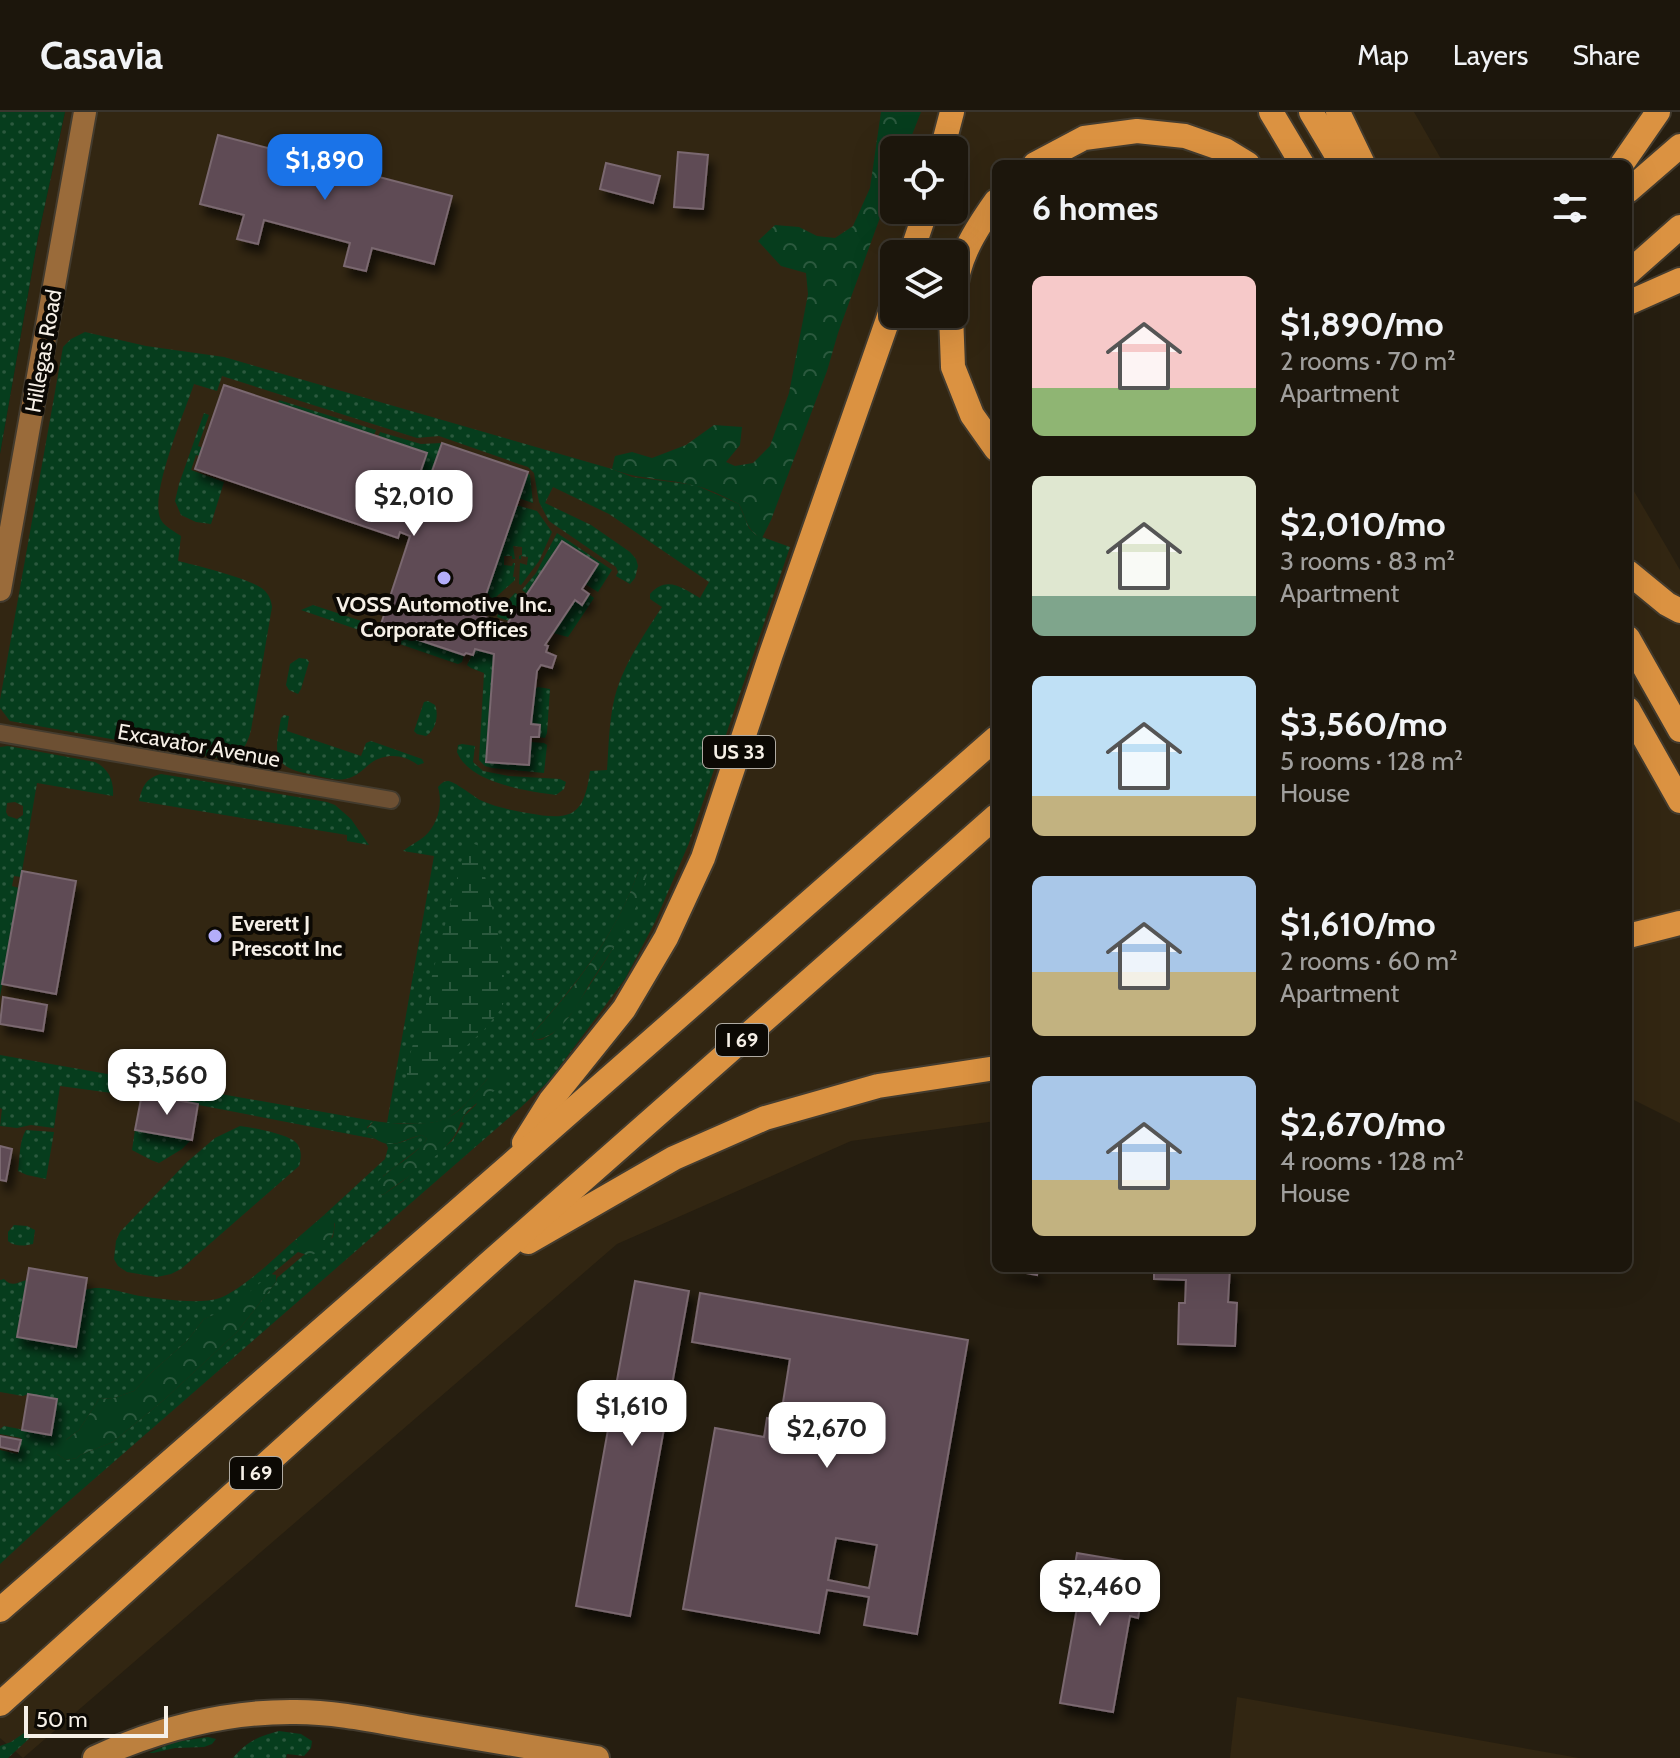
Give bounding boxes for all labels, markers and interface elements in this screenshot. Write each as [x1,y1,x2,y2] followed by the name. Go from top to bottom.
[40,32,163,79] text: Casavia
[1357,38,1409,72] text: Map
[1453,38,1528,72] text: Layers
[1572,38,1640,72] text: Share
[260,134,390,202] pin: $1,890
[880,136,968,328] map controls
[880,136,968,224] button: locate
[285,144,365,176] text: $1,890
[1548,186,1592,230] icon: filters
[1032,187,1158,229] text: 6 homes
[880,240,968,328] button: layers
[19,287,68,415] street label: Hillegas Road
[1280,303,1444,345] text: $1,890/mo
[1096,308,1192,404] icon: home
[1280,345,1456,377] text: 2 rooms · 70 m²
[1280,377,1399,409] text: Apartment
[349,470,479,538] pin: $2,010
[374,480,454,512] text: $2,010
[1280,503,1446,545] text: $2,010/mo
[1096,508,1192,604] icon: home
[1280,545,1455,577] text: 3 rooms · 83 m²
[435,569,453,587] marker: VOSS Automotive, Inc. Corporate Offices
[1280,577,1399,609] text: Apartment
[336,591,552,643] place label: VOSS Automotive, Inc. Corporate Offices
[1280,703,1447,745] text: $3,560/mo
[1096,708,1192,804] icon: home
[116,718,282,773] street label: Excavator Avenue
[703,736,775,768] road number: US 33
[1280,745,1463,777] text: 5 rooms · 128 m²
[1280,777,1350,809] text: House
[1280,903,1436,945] text: $1,610/mo
[1096,908,1192,1004] icon: home
[231,910,342,962] place label: Everett J Prescott Inc
[206,927,224,945] marker: Everett J Prescott Inc
[1280,945,1458,977] text: 2 rooms · 60 m²
[1280,977,1399,1009] text: Apartment
[716,1024,768,1056] road number: I 69
[102,1049,232,1117] pin: $3,560
[126,1059,208,1091] text: $3,560
[1280,1103,1446,1145] text: $2,670/mo
[1096,1108,1192,1204] icon: home
[1280,1145,1464,1177] text: 4 rooms · 128 m²
[1280,1177,1350,1209] text: House
[567,1380,697,1448] pin: $1,610
[595,1390,669,1422] text: $1,610
[762,1402,892,1470] pin: $2,670
[787,1412,867,1444] text: $2,670
[230,1457,282,1489] road number: I 69
[1035,1560,1165,1628] pin: $2,460
[1058,1570,1142,1602] text: $2,460
[24,1702,168,1738] scale bar
[36,1706,88,1733] text: 50 m

